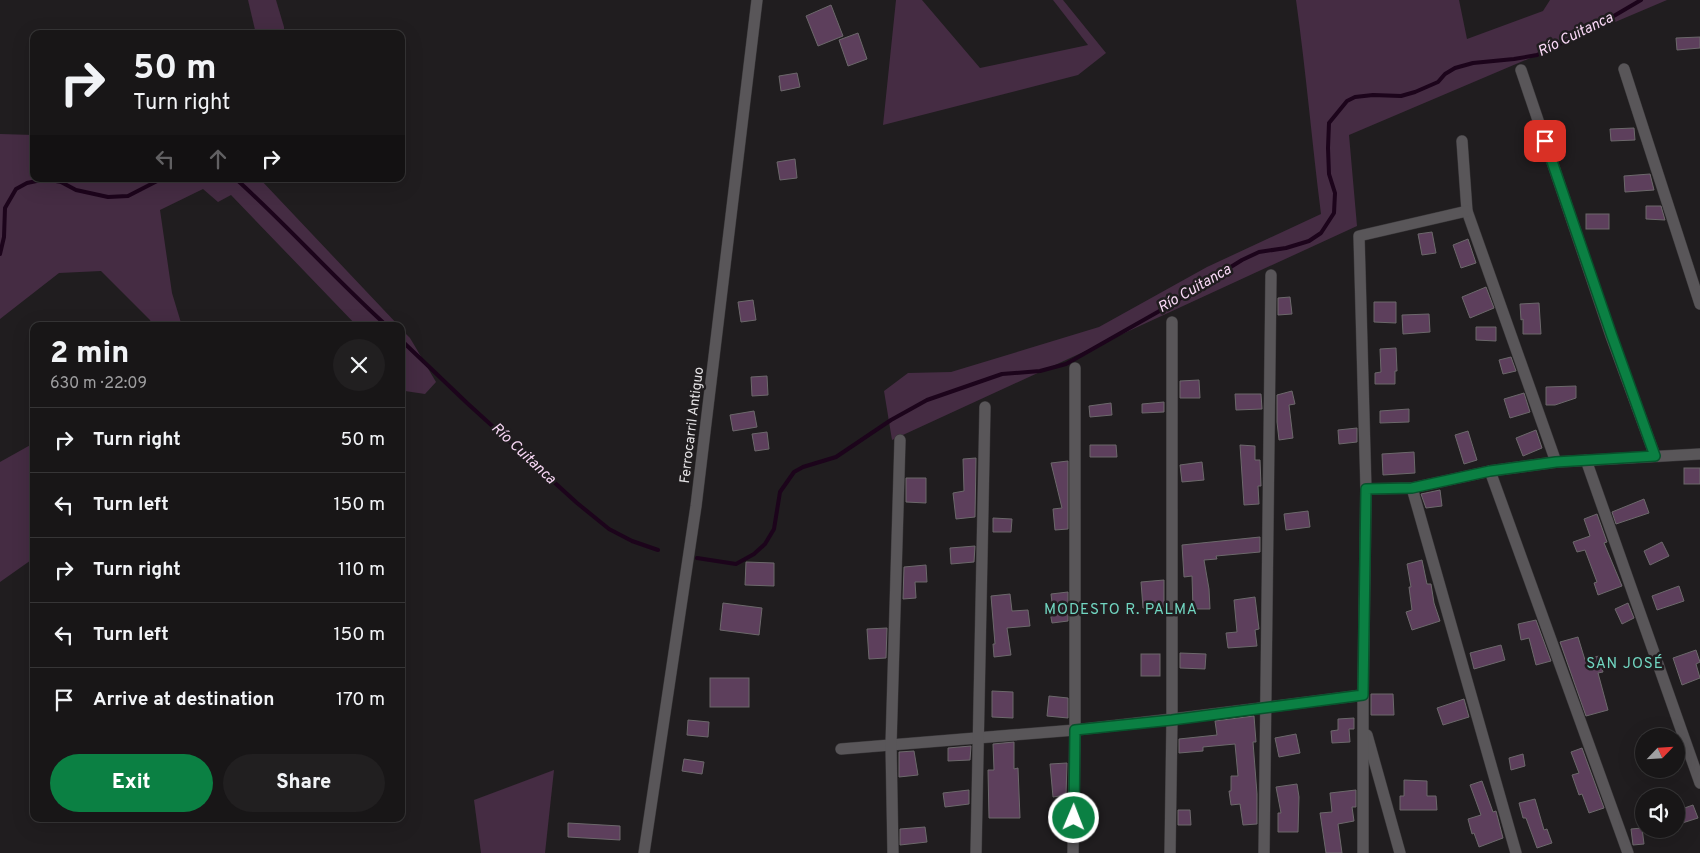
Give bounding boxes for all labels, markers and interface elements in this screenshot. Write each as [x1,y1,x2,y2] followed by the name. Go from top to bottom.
[1535,9,1617,62] water label: Río Cuitanca
[133,47,217,91] text: 50 m
[50,50,115,115] icon: right
[133,90,230,117] text: Turn right
[1524,120,1566,162] pin
[1531,127,1559,155] icon: arrive
[151,145,179,173] icon: left
[204,145,232,173] icon: ahead
[257,145,285,173] icon: right
[1155,261,1235,318] water label: Río Cuitanca
[50,336,129,373] text: 2 min
[333,339,385,391] button: close
[677,366,708,484] street label: Ferrocarril Antiguo
[50,374,147,394] text: 630 m · 22:09
[487,419,559,489] water label: Río Cuitanca
[50,426,78,454] icon: right
[93,428,181,452] text: Turn right
[340,428,385,452] text: 50 m
[50,491,78,519] icon: left
[93,493,169,517] text: Turn left
[333,493,385,517] text: 150 m
[50,556,78,584] icon: right
[93,558,181,582] text: Turn right
[338,558,385,582] text: 110 m
[1044,601,1198,620] district label: MODESTO R. PALMA
[50,621,78,649] icon: left
[93,623,169,647] text: Turn left
[333,623,385,647] text: 150 m
[1586,654,1664,674] district label: SAN JOSÉ
[50,686,78,714] icon: arrive
[93,688,274,712] text: Arrive at destination
[336,688,385,712] text: 170 m
[1635,728,1685,778] north arrow
[1635,728,1685,838] map controls
[50,754,213,812] button: Exit
[223,754,385,812] button: Share
[1635,788,1685,838] button: sound
[1047,791,1099,843] position arrow

